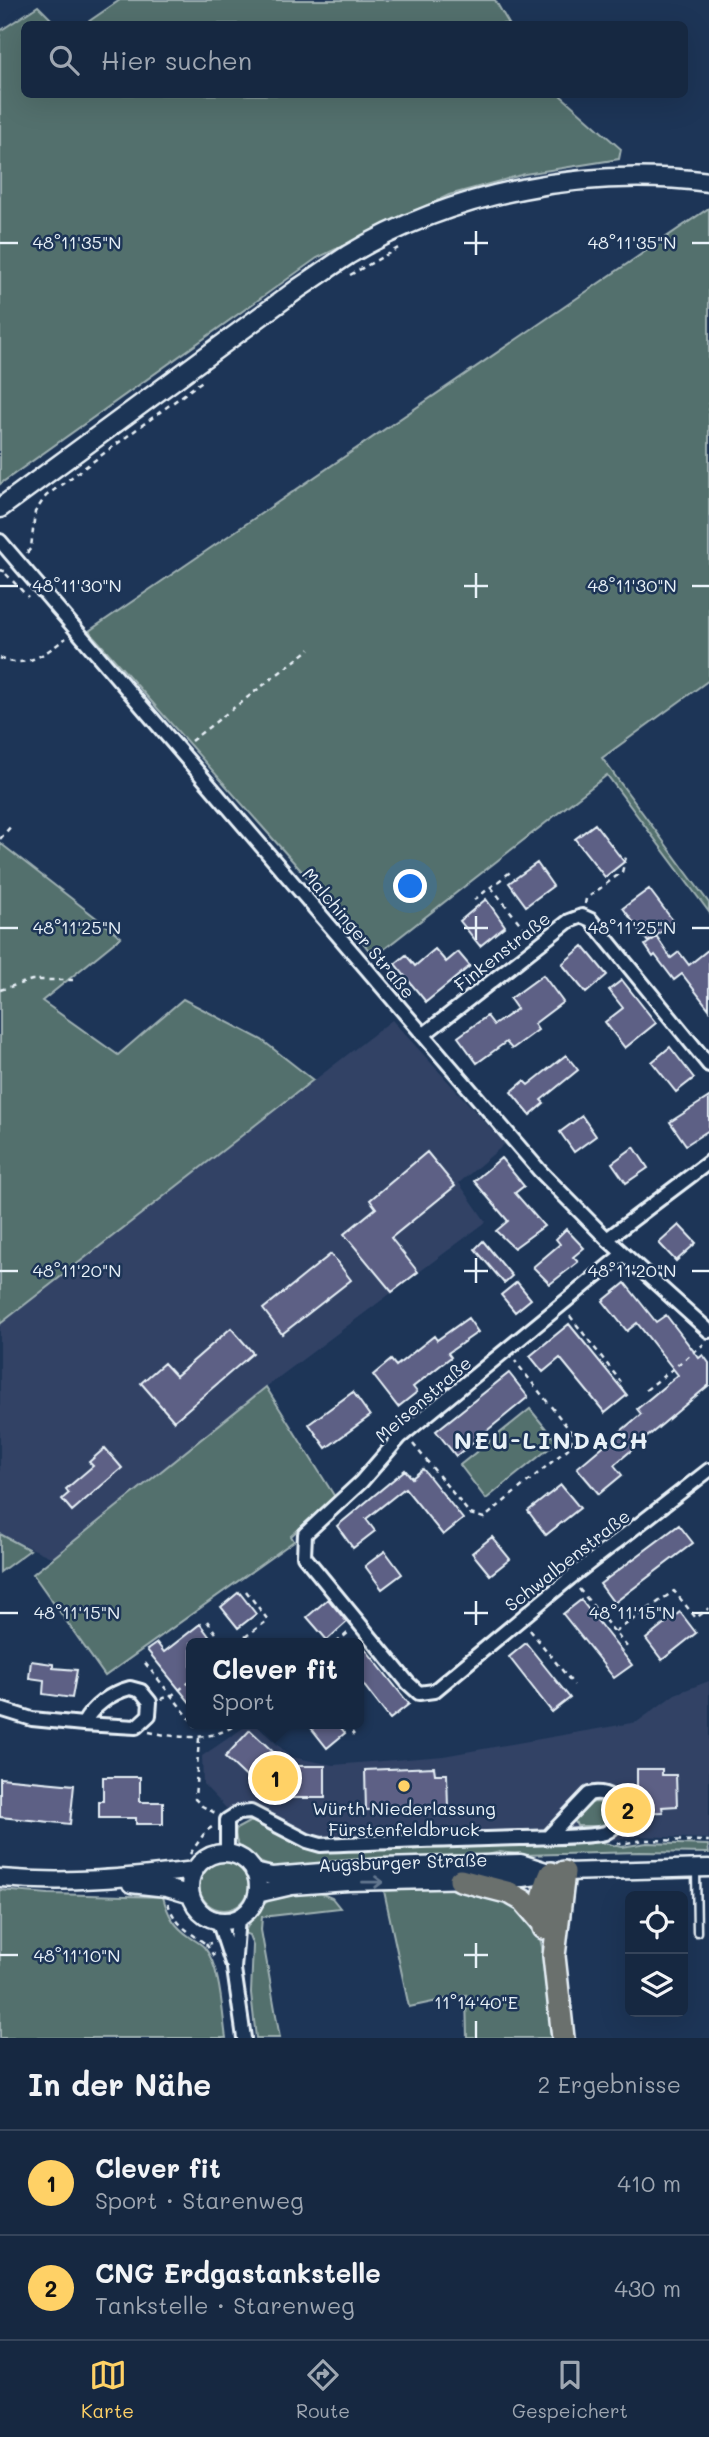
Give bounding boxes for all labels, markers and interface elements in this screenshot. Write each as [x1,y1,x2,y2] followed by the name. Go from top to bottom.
[21,21,688,98] search box
[45,41,83,79] icon: search
[101,43,252,77] text: Hier suchen
[32,230,122,254] text: 48°11'35"N
[587,230,677,254] text: 48°11'35"N
[32,573,122,597] text: 48°11'30"N
[587,573,677,597] text: 48°11'30"N
[297,863,421,1003] street label: Malchinger Straße
[393,869,427,903] your location
[449,906,555,996] street label: Finkenstraße
[33,915,121,939] text: 48°11'25"N
[588,915,676,939] text: 48°11'25"N
[32,1258,122,1282] text: 48°11'20"N
[587,1258,677,1282] text: 48°11'20"N
[370,1350,476,1448] street label: Meisenstraße
[454,1424,650,1455] district label: NEU-LINDACH
[499,1504,635,1616] street label: Schwalbenstraße
[34,1600,120,1624] text: 48°11'15"N
[589,1600,675,1624] text: 48°11'15"N
[186,1638,364,1729] popup
[212,1652,338,1686] text: Clever fit
[212,1686,275,1716] text: Sport
[252,1752,298,1804] pin: 1
[396,1778,412,1794] marker: Würth Niederlassung Fürstenfeldbruck
[605,1784,651,1836] pin: 2
[312,1796,496,1841] place label: Würth Niederlassung Fürstenfeldbruck
[318,1847,488,1877] street label: Augsburger Straße
[361,1875,384,1889] one-way arrow
[625,1891,688,2017] map controls
[625,1891,688,1954] button: locate
[33,1943,121,1967] text: 48°11'10"N
[625,1954,688,2017] button: layers
[434,1990,518,2014] text: 11°14'40"E
[28,2064,211,2104] text: In der Nähe
[538,2069,681,2099] text: 2 Ergebnisse
[95,2151,221,2185] text: Clever fit
[46,2168,56,2198] text: 1
[617,2168,681,2198] text: 410 m
[95,2185,304,2215] text: Sport · Starenweg
[95,2256,381,2290] text: CNG Erdgastankstelle
[45,2273,57,2303] text: 2
[614,2273,681,2303] text: 430 m
[95,2290,355,2320] text: Tankstelle · Starenweg
[81,2356,134,2423] tab: Karte
[296,2356,350,2423] tab: Route
[512,2356,628,2423] tab: Gespeichert

